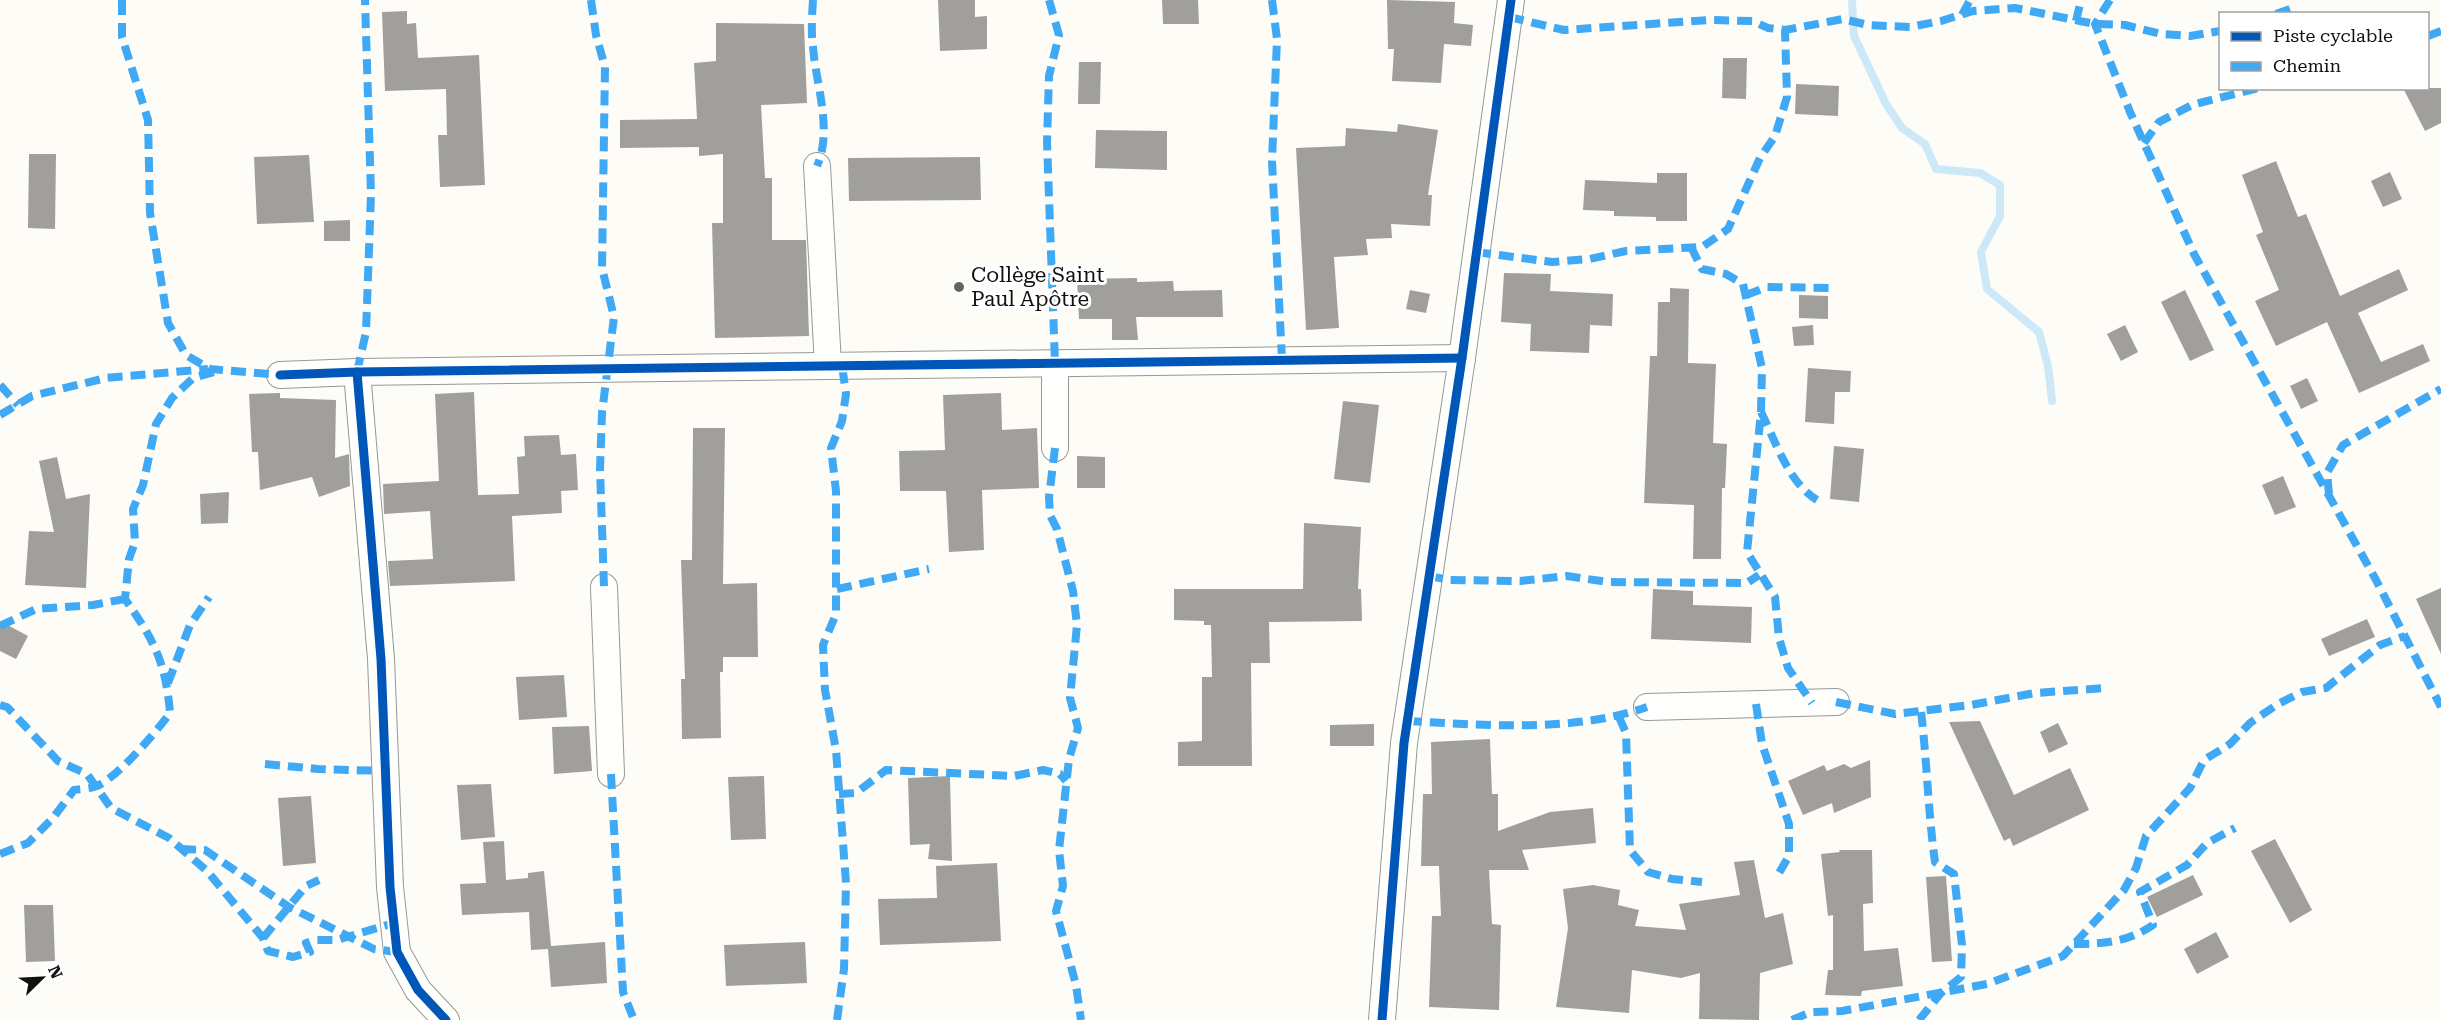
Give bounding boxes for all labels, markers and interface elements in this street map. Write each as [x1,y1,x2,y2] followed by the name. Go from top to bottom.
[2219,12,2429,90] legend
[2273,25,2393,46] text: Piste cyclable
[2273,55,2342,76] text: Chemin
[971,263,1105,311] place label: Collège Saint Paul Apôtre
[952,280,966,294] marker: Collège Saint Paul Apôtre
[12,948,72,1008] north arrow
[44,963,66,982] text: N

